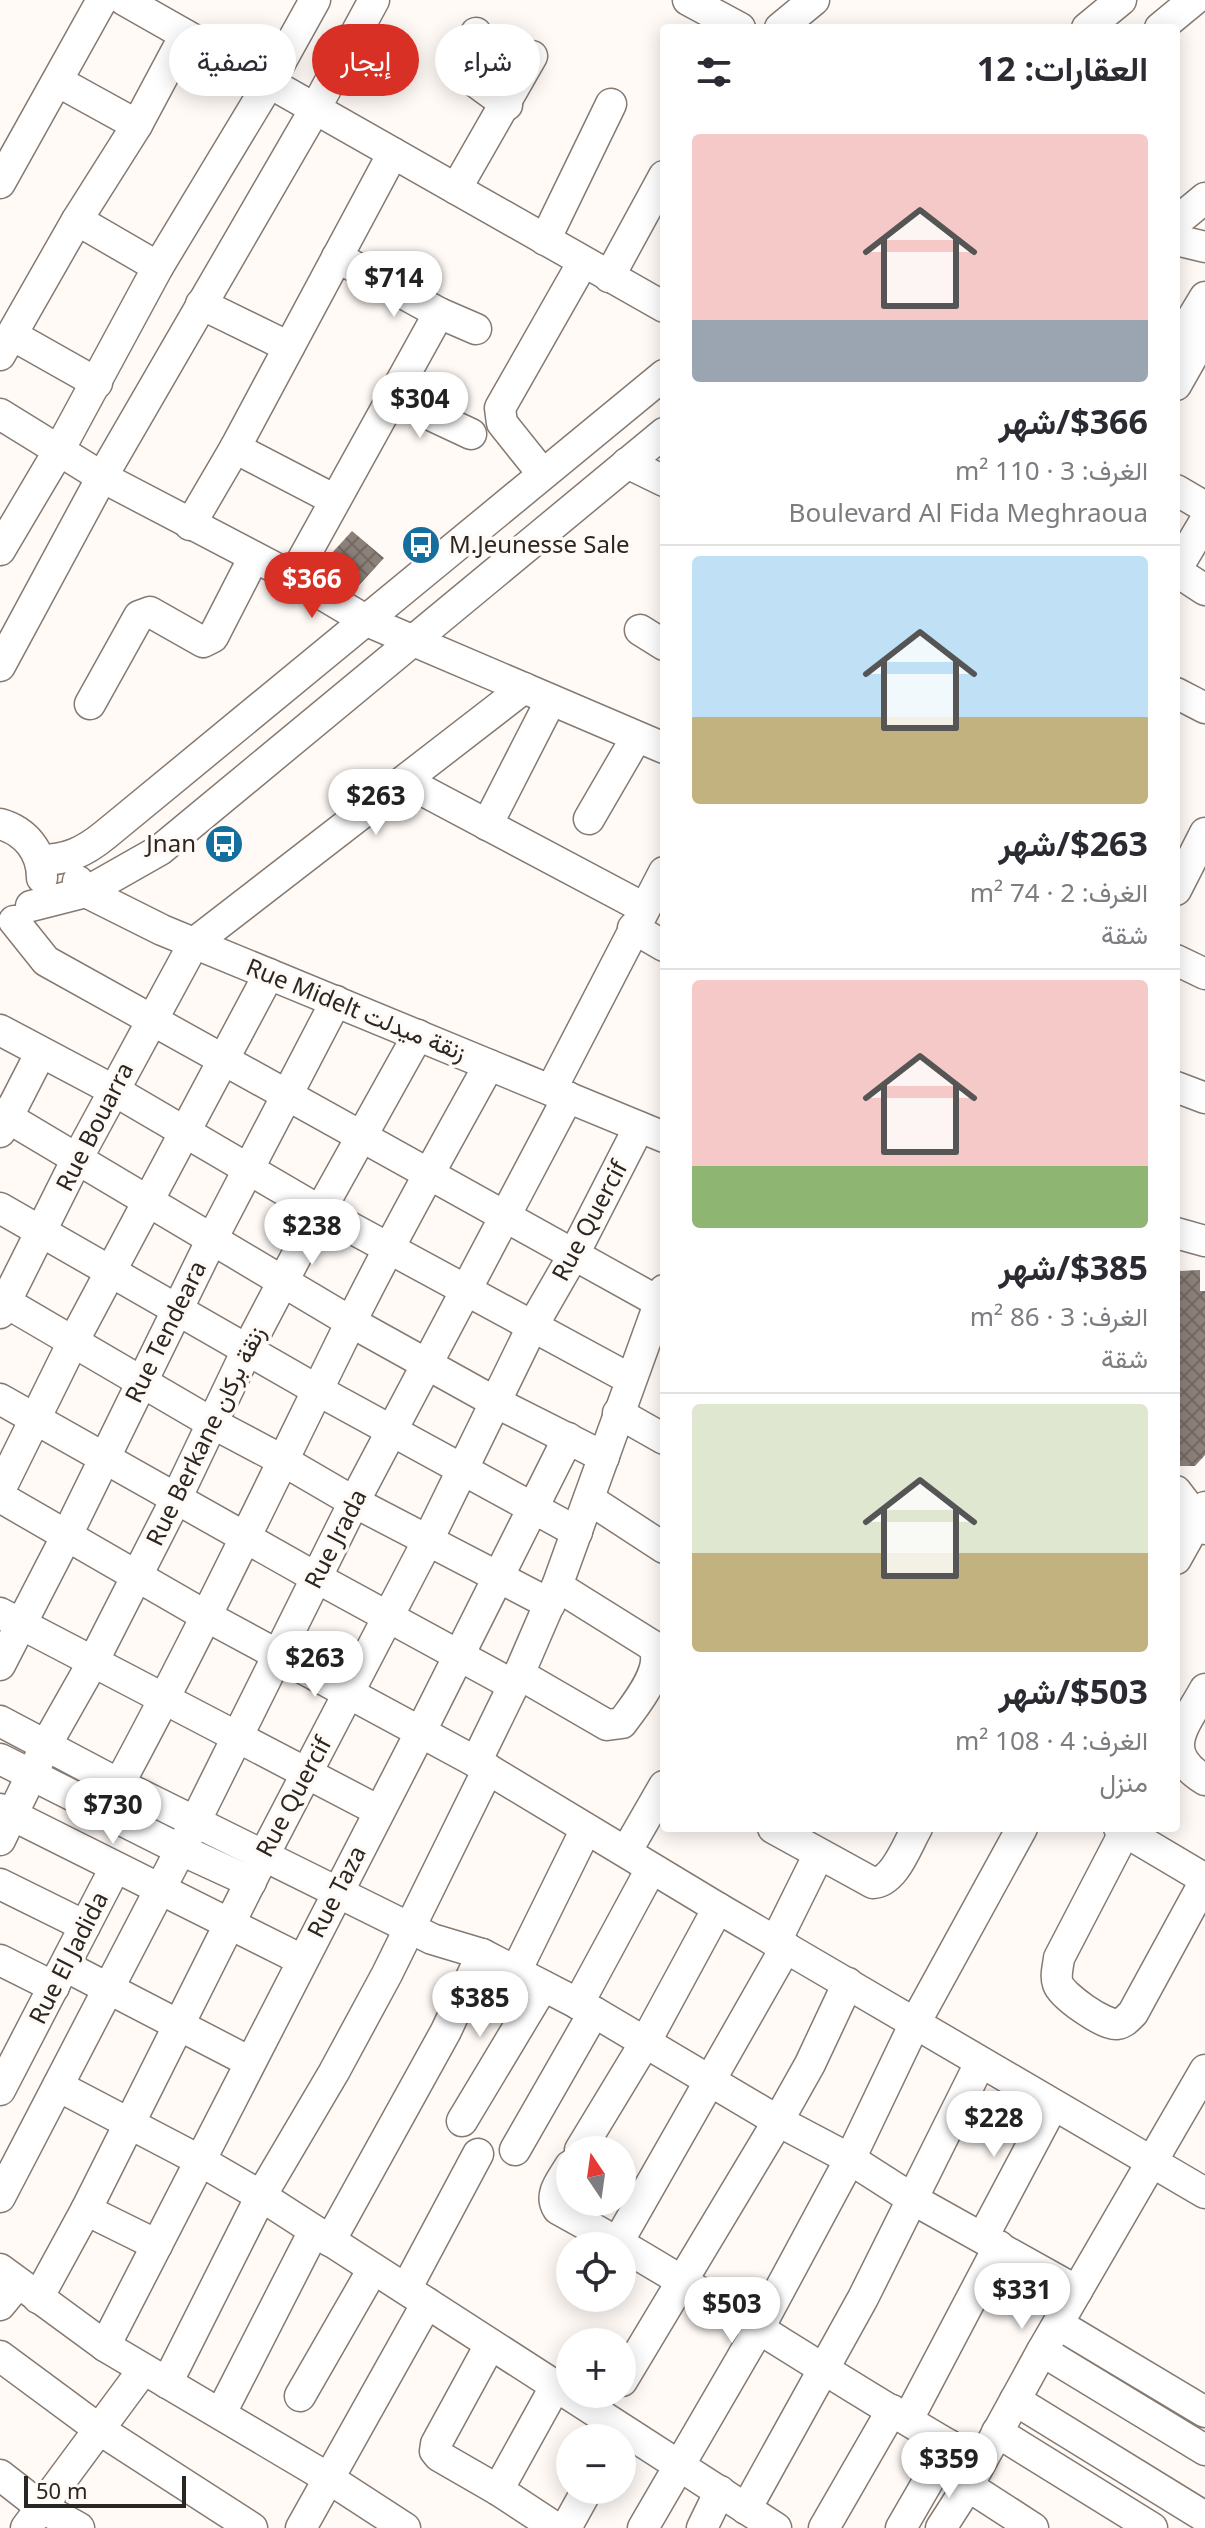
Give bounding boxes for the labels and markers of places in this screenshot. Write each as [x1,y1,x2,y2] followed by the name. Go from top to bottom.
[347,251,441,319] pin: $714
[373,372,467,440] pin: $304
[400,524,442,566] bus stop icon: M.Jeunesse Sale
[449,527,630,560] place label: M.Jeunesse Sale
[265,552,359,620] pin: $366
[329,769,423,837] pin: $263
[203,823,245,865] bus stop icon: Jnan
[144,826,196,859] place label: Jnan
[265,1199,359,1267] pin: $238
[268,1631,362,1699] pin: $263
[66,1778,160,1846] pin: $730
[433,1971,527,2039] pin: $385
[947,2091,1041,2159] pin: $228
[975,2263,1069,2331] pin: $331
[685,2277,779,2345] pin: $503
[902,2432,996,2500] pin: $359

